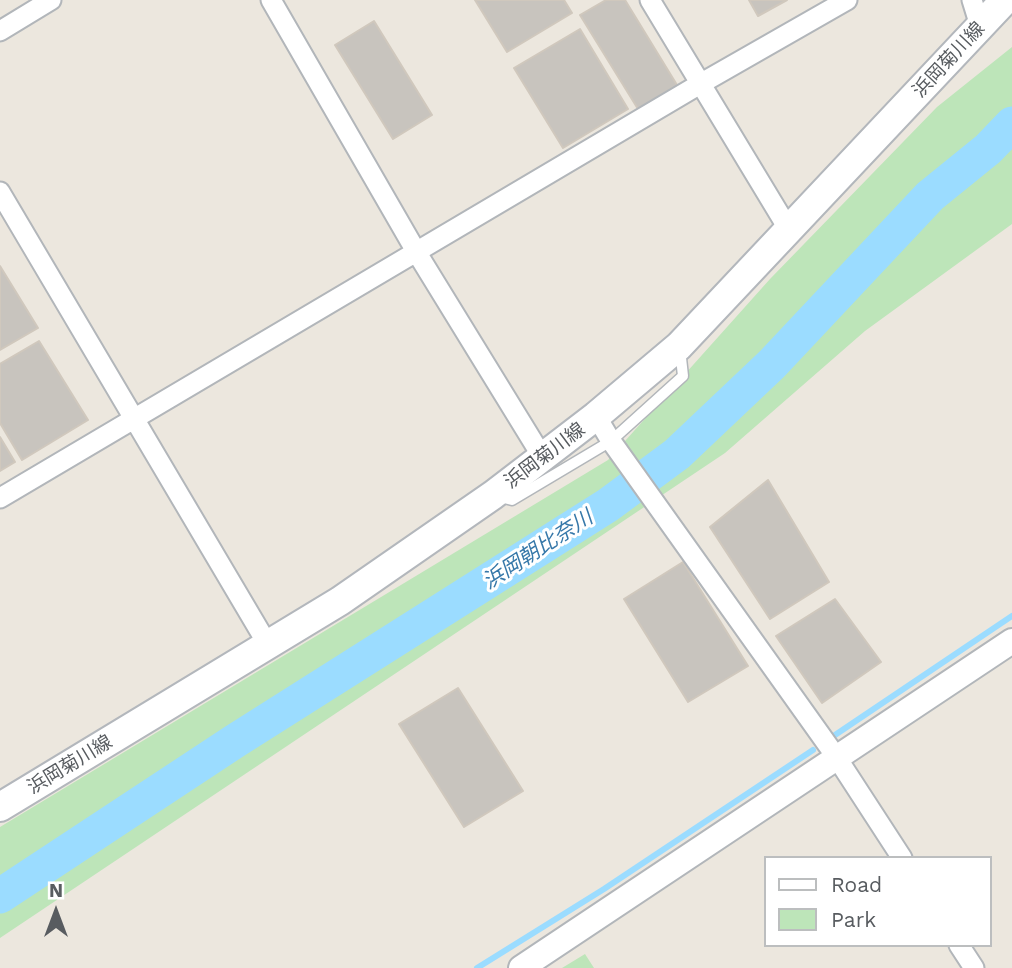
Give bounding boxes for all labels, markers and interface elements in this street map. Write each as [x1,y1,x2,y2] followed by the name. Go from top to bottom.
[908,17,990,103] street label: 浜岡菊川線
[500,418,590,494] street label: 浜岡菊川線
[478,505,598,595] water label: 浜岡朝比奈川
[23,731,117,799] street label: 浜岡菊川線
[764,856,991,947] legend
[831,872,882,897] text: Road
[21,877,91,947] north arrow
[49,879,63,902] text: N
[831,907,876,932] text: Park

